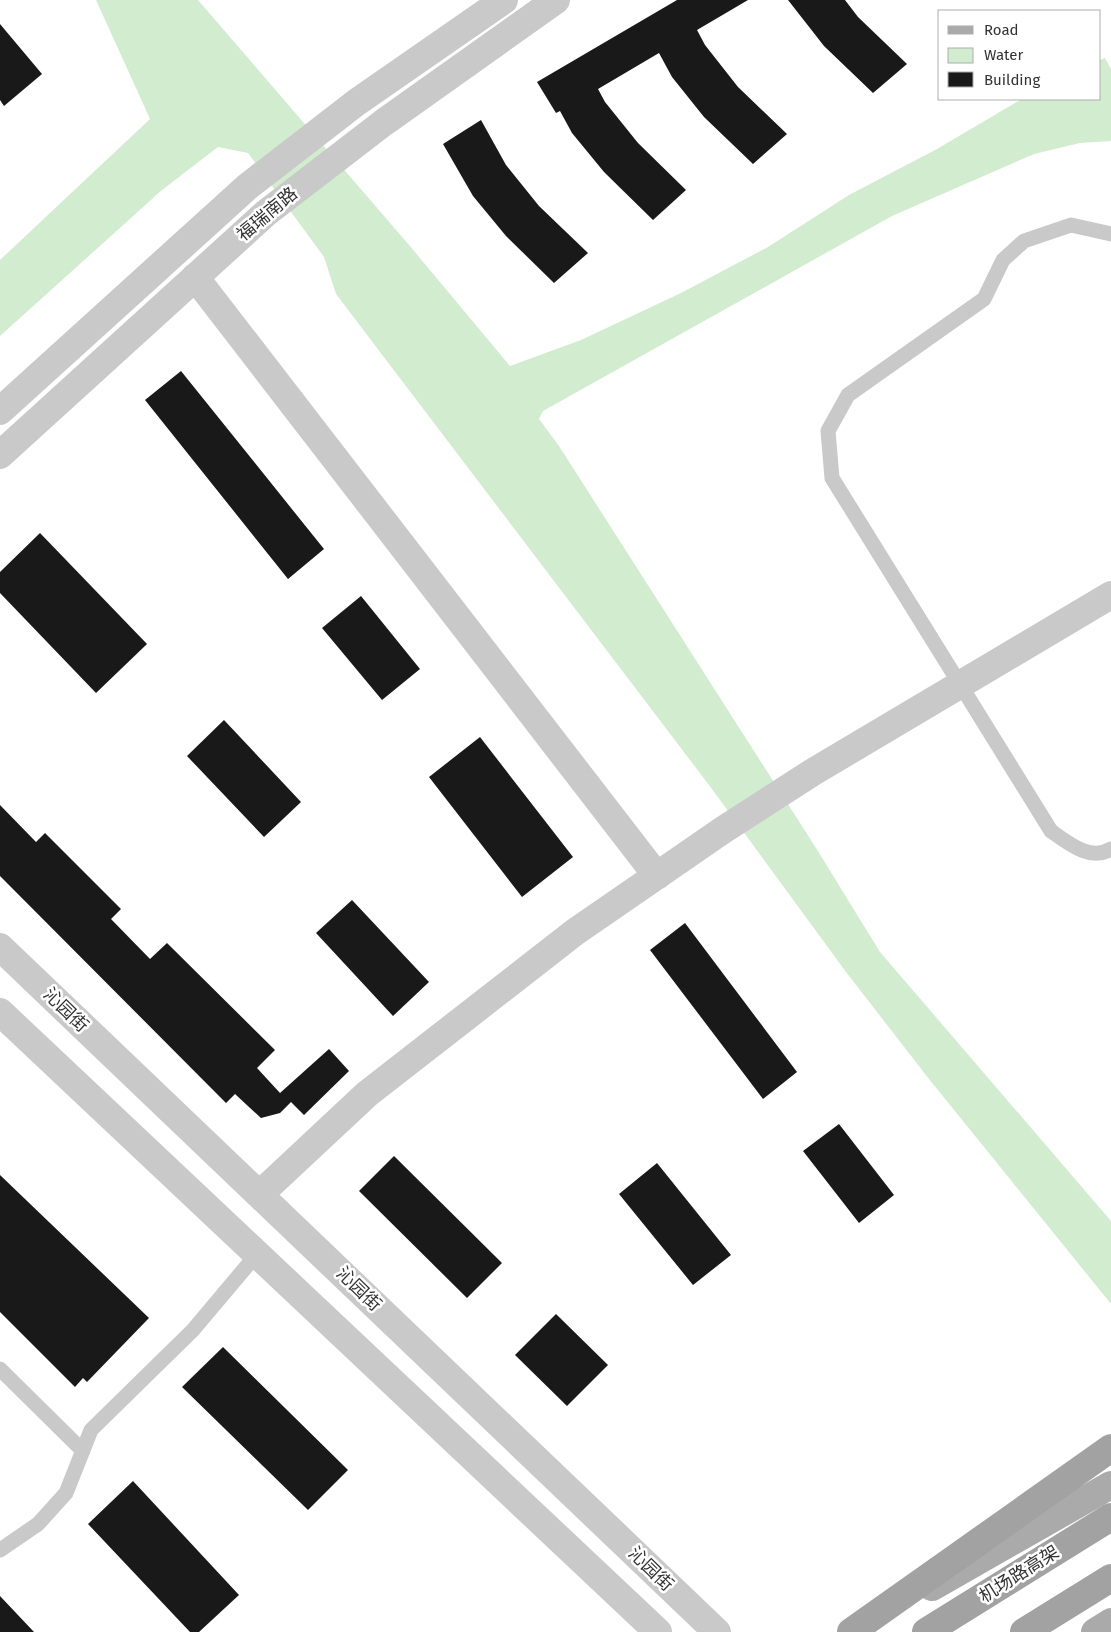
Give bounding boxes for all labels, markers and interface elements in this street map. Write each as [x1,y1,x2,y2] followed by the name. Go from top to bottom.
[938,10,1101,100] legend
[984,21,1019,39] text: Road
[984,46,1023,64] text: Water
[984,71,1040,89] text: Building
[232,182,302,246] street label: 福瑞南路
[39,983,93,1037] street label: 沁园街
[332,1262,386,1316] street label: 沁园街
[975,1541,1063,1607] street label: 机场路高架
[624,1542,678,1596] street label: 沁园街

